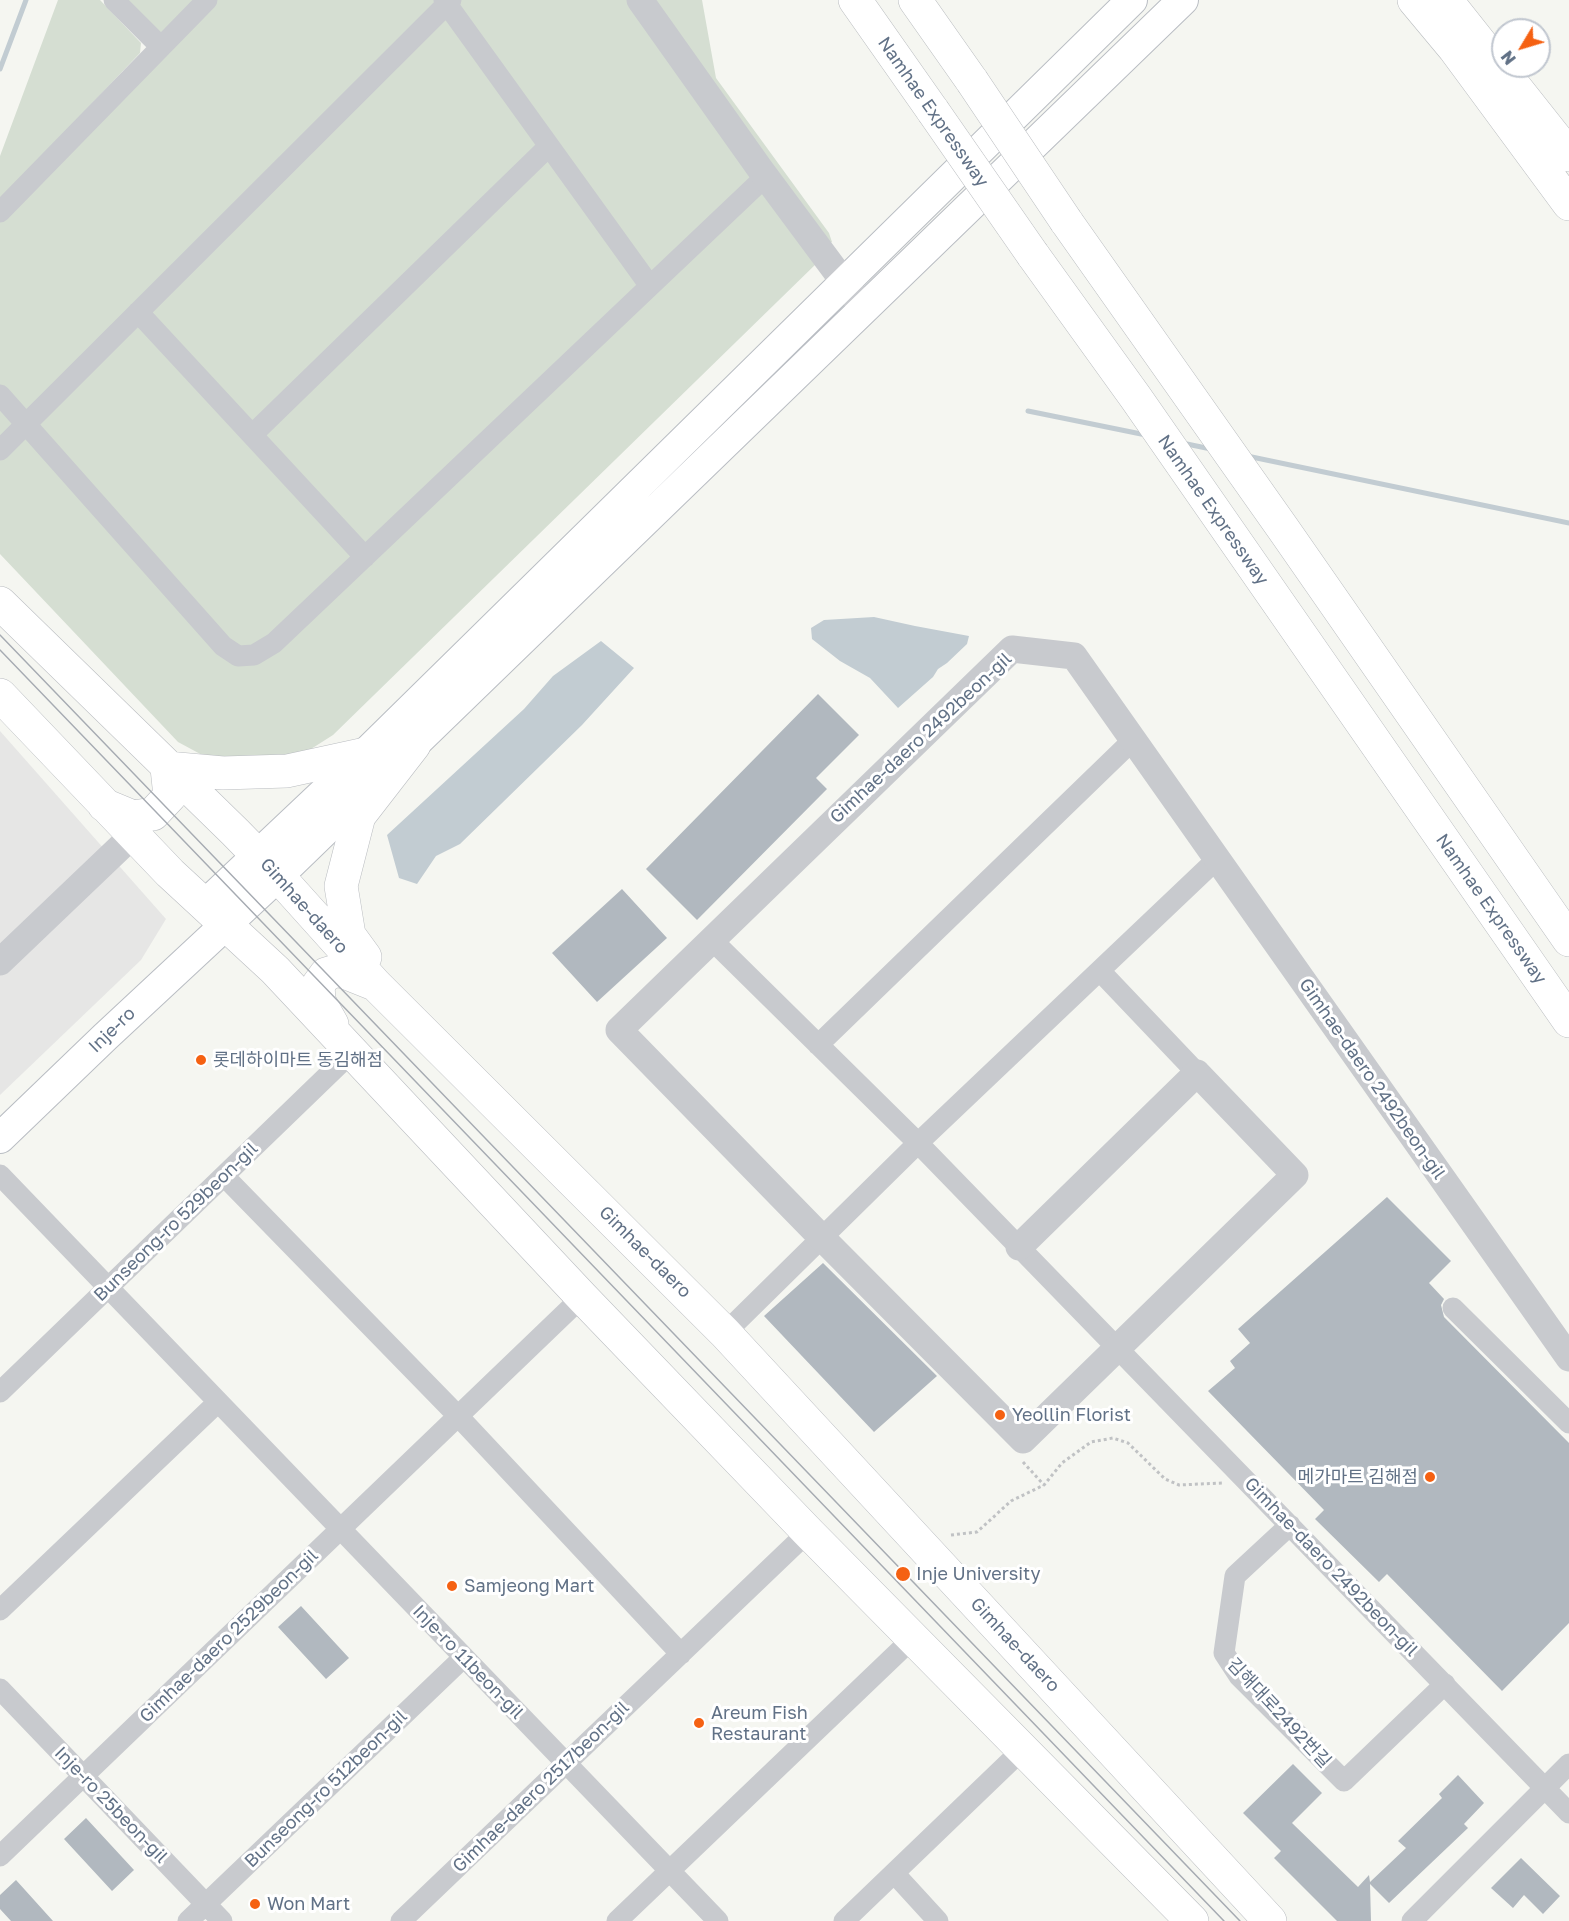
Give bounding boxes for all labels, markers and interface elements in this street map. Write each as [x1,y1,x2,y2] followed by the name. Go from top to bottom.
[1491,18,1551,78] north arrow
[873,33,993,191] street label: Namhae Expressway
[1497,47,1520,69] text: N
[1153,431,1273,589] street label: Namhae Expressway
[826,648,1016,828] street label: Gimhae-daero 2492beon-gil
[1431,830,1551,988] street label: Namhae Expressway
[255,854,353,958] street label: Gimhae-daero
[1294,974,1450,1184] street label: Gimhae-daero 2492beon-gil
[84,1003,140,1057] street label: Inje-ro
[213,1049,383,1071] place label: 롯데하이마트 동김해점
[194,1053,208,1067] marker: 롯데하이마트 동김해점
[90,1138,262,1306] street label: Bunseong-ro 529beon-gil
[594,1201,696,1303] street label: Gimhae-daero
[1012,1404,1131,1426] place label: Yeollin Florist
[993,1408,1007,1422] marker: Yeollin Florist
[1298,1466,1418,1488] place label: 메가마트 김해점
[1423,1470,1437,1484] marker: 메가마트 김해점
[1240,1473,1422,1661] street label: Gimhae-daero 2492beon-gil
[135,1545,323,1727] street label: Gimhae-daero 2529beon-gil
[916,1563,1041,1585] place label: Inje University
[894,1565,912,1583] marker: Inje University
[464,1575,595,1597] place label: Samjeong Mart
[445,1579,459,1593] marker: Samjeong Mart
[966,1593,1064,1697] street label: Gimhae-daero
[408,1600,528,1724] street label: Inje-ro 11beon-gil
[1223,1654,1335,1772] street label: 김해대로2492번길
[448,1697,634,1877] street label: Gimhae-daero 2517beon-gil
[711,1702,808,1744] place label: Areum Fish Restaurant
[240,1706,412,1872] street label: Bunseong-ro 512beon-gil
[692,1716,706,1730] marker: Areum Fish Restaurant
[50,1742,172,1868] street label: Inje-ro 25beon-gil
[267,1893,350,1915] place label: Won Mart
[248,1897,262,1911] marker: Won Mart

